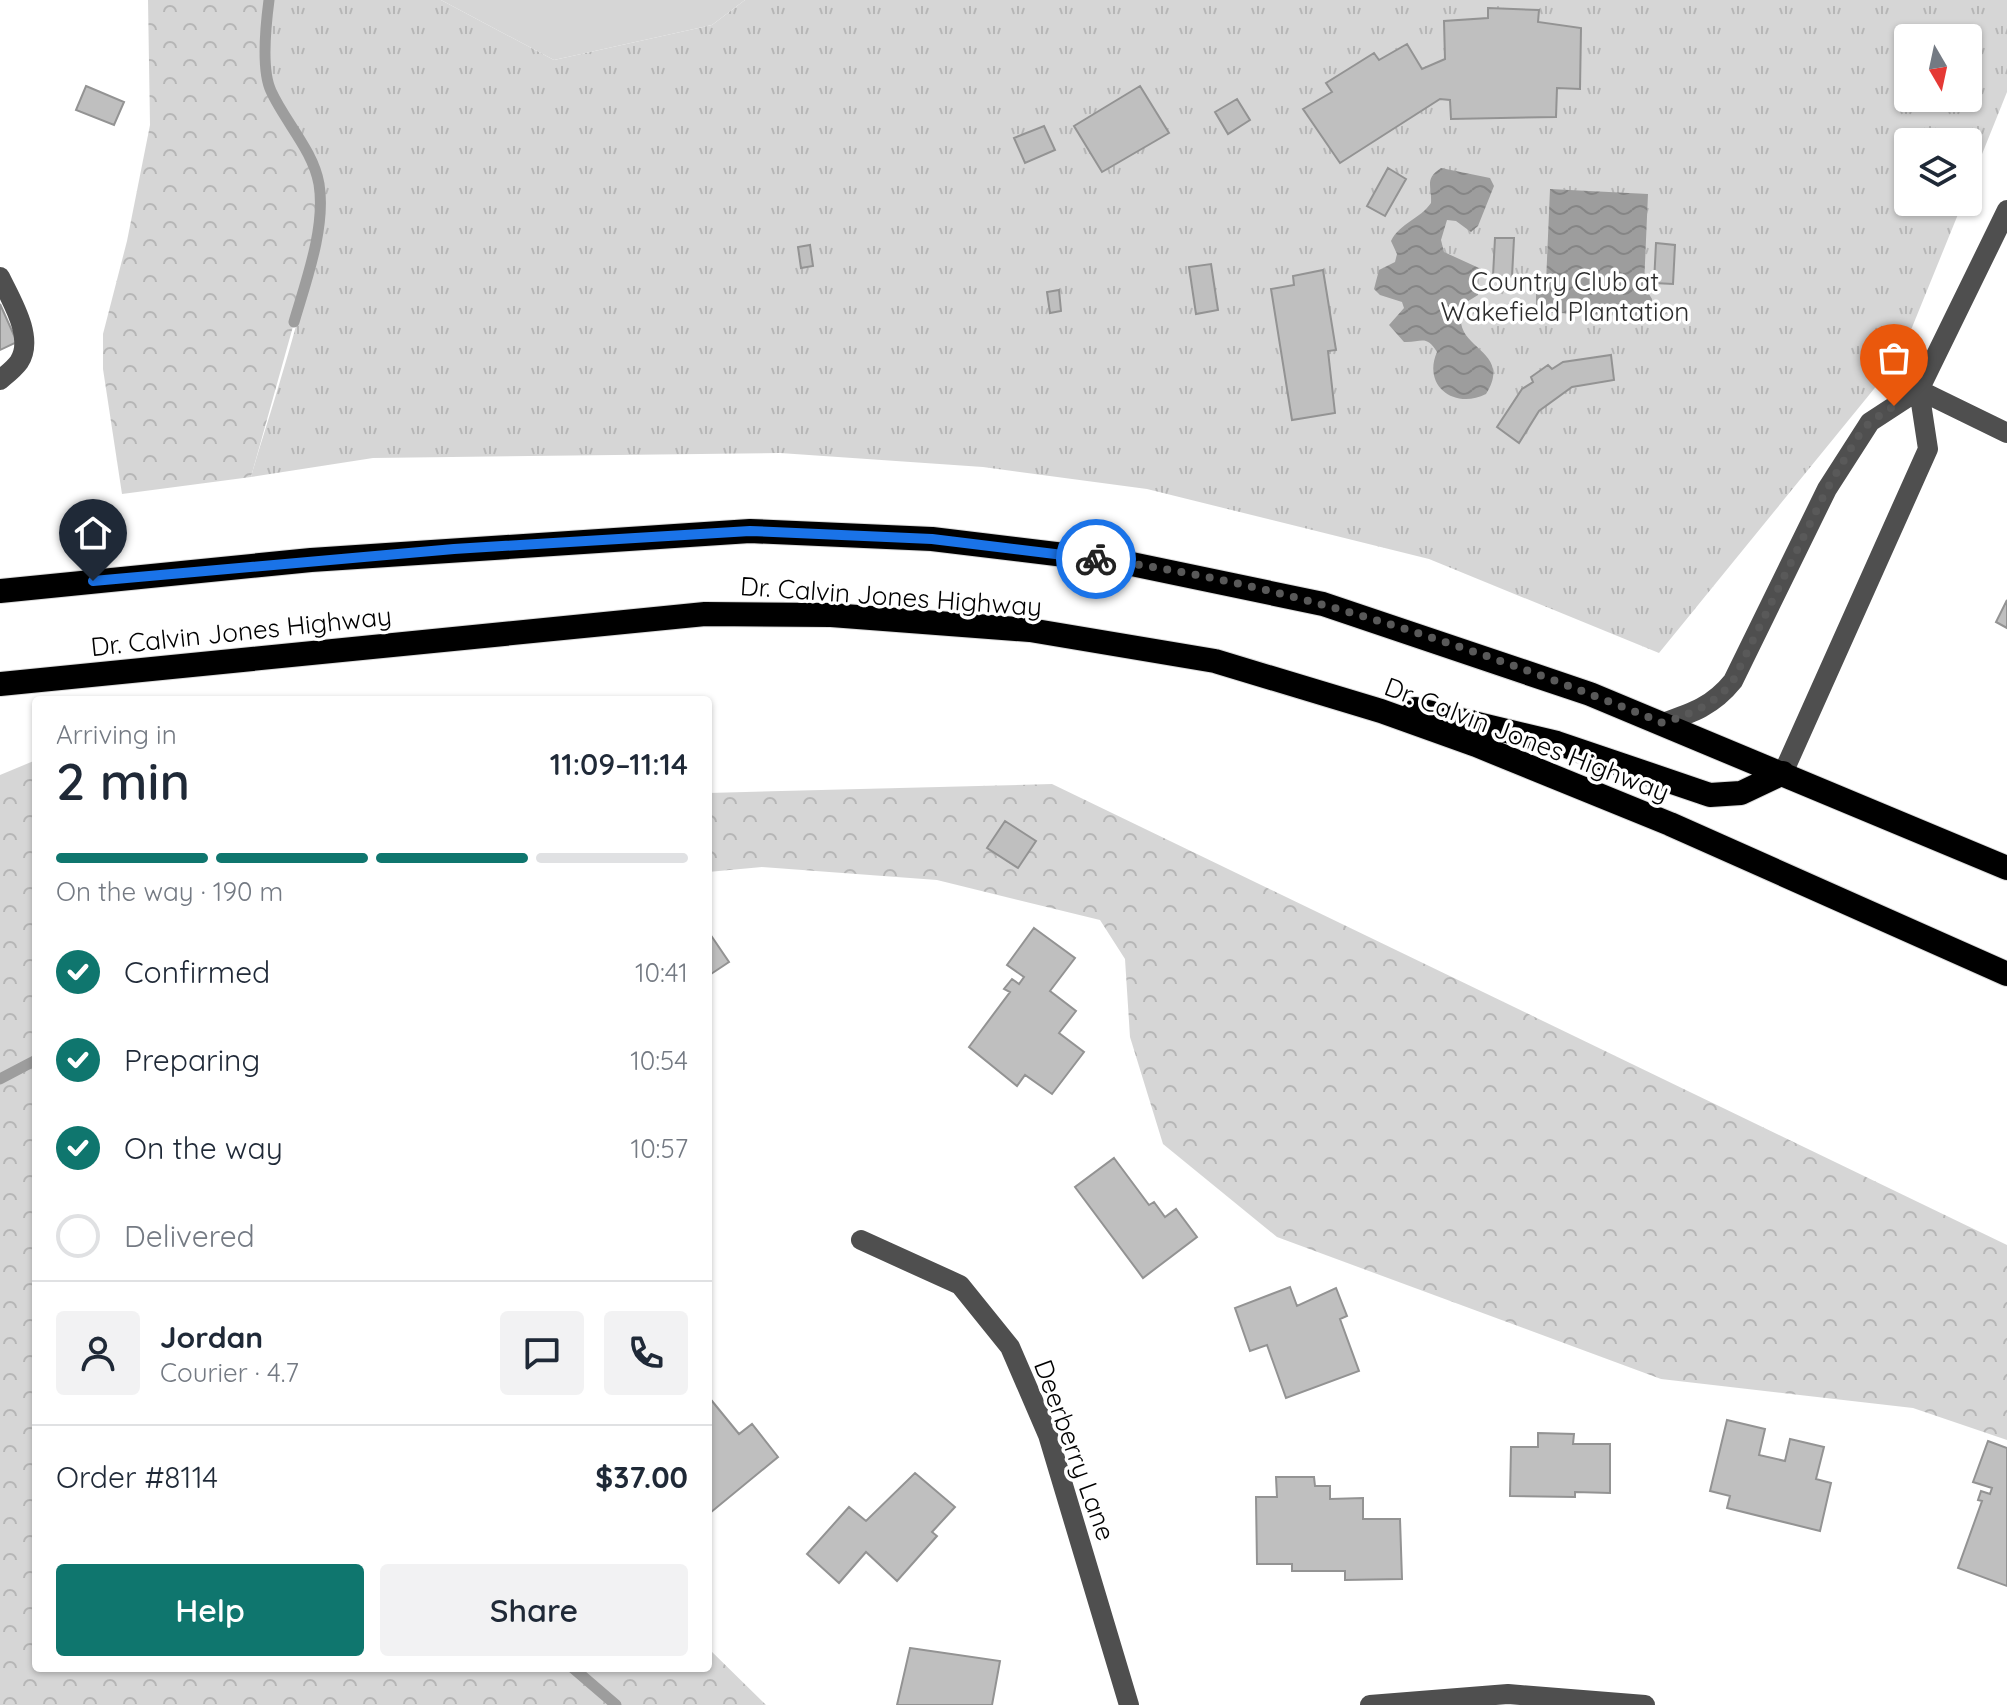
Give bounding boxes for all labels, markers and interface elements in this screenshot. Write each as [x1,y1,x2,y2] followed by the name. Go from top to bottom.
[1894,24,1982,112] north arrow
[1894,24,1982,216] map controls
[1894,128,1982,216] button: layers
[1441,265,1689,328] park label: Country Club at Wakefield Plantation
[1860,324,1928,406] pin
[1872,336,1916,380] icon: bag
[59,499,127,581] pin
[71,511,115,555] icon: home
[1056,519,1136,599] courier
[1074,537,1118,581] icon: bike
[739,569,1043,623] street label: Dr. Calvin Jones Highway
[89,599,393,663] street label: Dr. Calvin Jones Highway
[1380,669,1674,809] street label: Dr. Calvin Jones Highway
[56,718,177,751] text: Arriving in
[550,745,688,783] text: 11:09–11:14
[56,748,190,813] text: 2 min
[56,875,283,908] text: On the way · 190 m
[56,950,100,994] icon: check
[124,953,270,991] text: Confirmed
[635,956,688,989] text: 10:41
[56,1038,100,1082] icon: check
[124,1041,260,1079] text: Preparing
[630,1044,688,1077] text: 10:54
[56,1126,100,1170] icon: check
[124,1129,283,1167] text: On the way
[631,1132,688,1165] text: 10:57
[124,1217,255,1255] text: Delivered
[56,1311,140,1395] button: person
[500,1311,584,1395] button: chat
[604,1311,688,1395] button: phone
[160,1318,263,1356] text: Jordan
[1027,1355,1123,1545] street label: Deerberry Lane
[160,1356,299,1389] text: Courier · 4.7
[56,1458,218,1496] text: Order #8114
[595,1458,688,1496] text: $37.00
[56,1564,364,1656] button: Help
[380,1564,688,1656] button: Share

